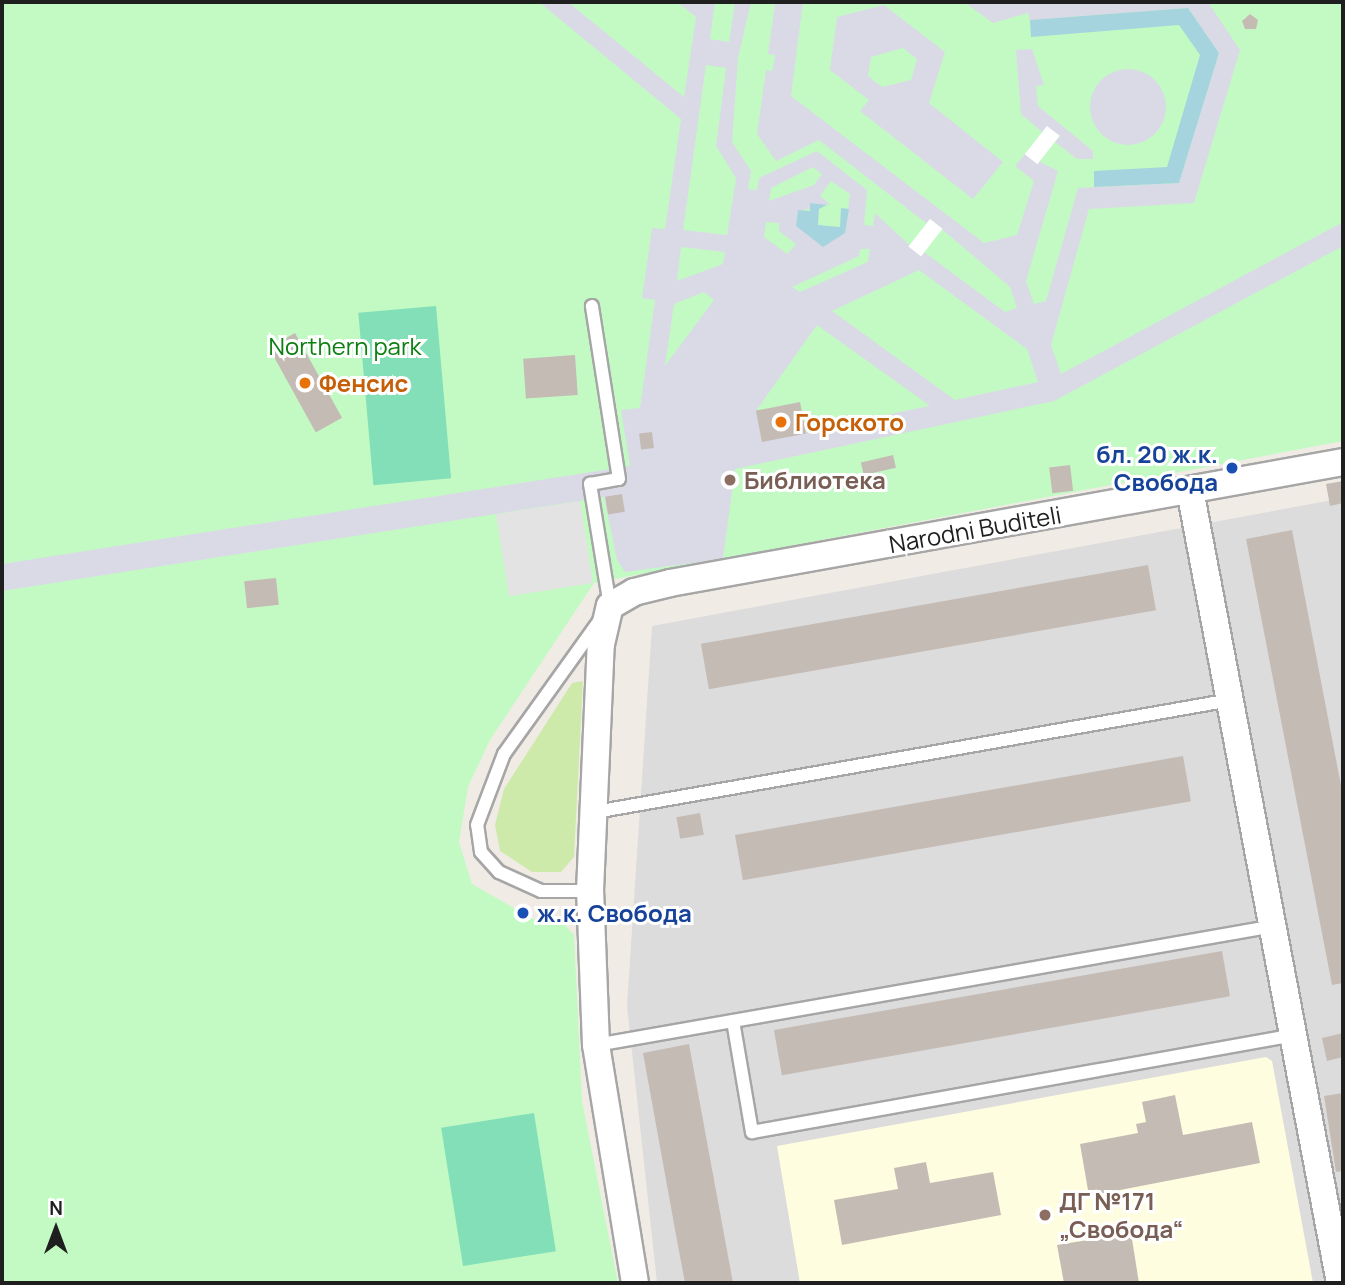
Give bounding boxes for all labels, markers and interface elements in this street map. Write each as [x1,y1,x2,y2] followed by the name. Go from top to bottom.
[269,332,421,360] park label: Northern park
[319,369,408,397] place label: Фенсис
[297,375,313,391] marker: Фенсис
[795,408,904,436] place label: Горското
[773,414,789,430] marker: Горското
[1096,440,1218,496] place label: бл. 20 ж.к. Свобода
[1224,460,1240,476] marker: бл. 20 ж.к. Свобода
[744,466,886,494] place label: Библиотека
[722,472,738,488] marker: Библиотека
[887,500,1063,558] street label: Narodni Buditeli
[537,899,692,927] place label: ж.к. Свобода
[515,905,531,921] marker: ж.к. Свобода
[1059,1187,1183,1243] place label: ДГ №171 „Свобода“
[21,1194,91,1264] north arrow
[49,1195,63,1221] text: N
[1037,1207,1053,1223] marker: ДГ №171 „Свобода“

